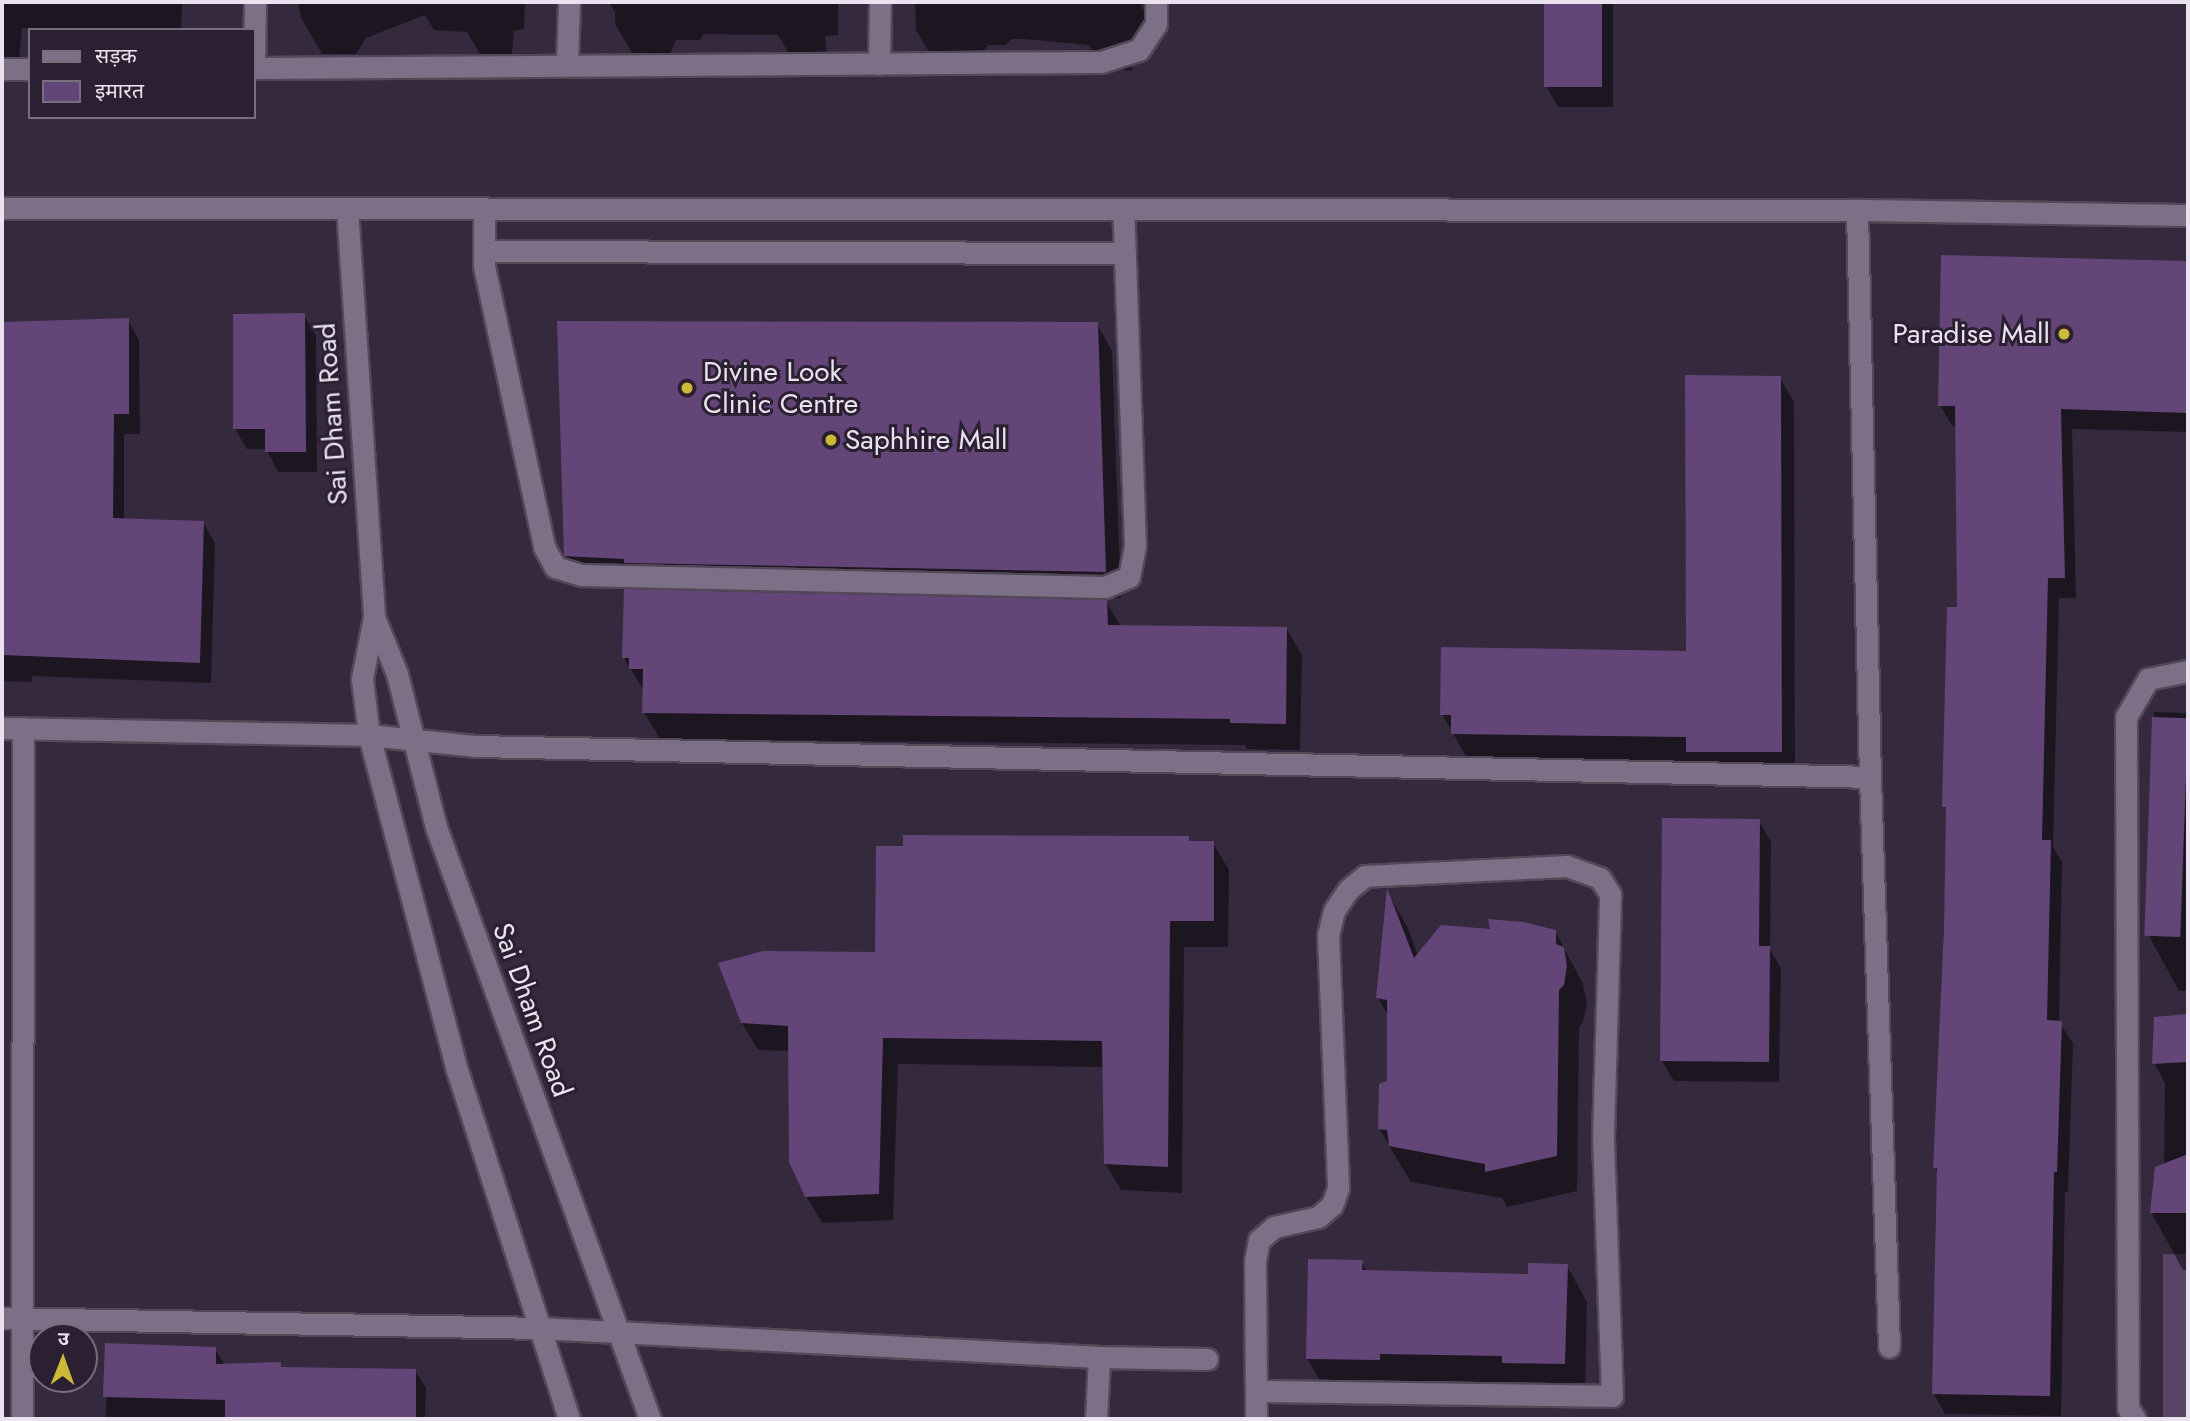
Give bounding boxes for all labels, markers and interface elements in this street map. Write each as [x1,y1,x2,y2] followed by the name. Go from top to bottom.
[28,28,256,119] legend
[95,41,137,71] text: सड़क
[95,76,144,106] text: इमारत
[1893,317,2050,351] place label: Paradise Mall
[309,322,355,506] street label: Sai Dham Road
[2056,326,2072,342] marker: Paradise Mall
[703,355,858,421] place label: Divine Look Clinic Centre
[677,378,697,398] marker: Divine Look Clinic Centre
[845,423,1007,457] place label: Saphhire Mall
[823,432,839,448] marker: Saphhire Mall
[485,919,579,1101] street label: Sai Dham Road
[28,1323,98,1393] north arrow
[58,1325,69,1352] text: उ

